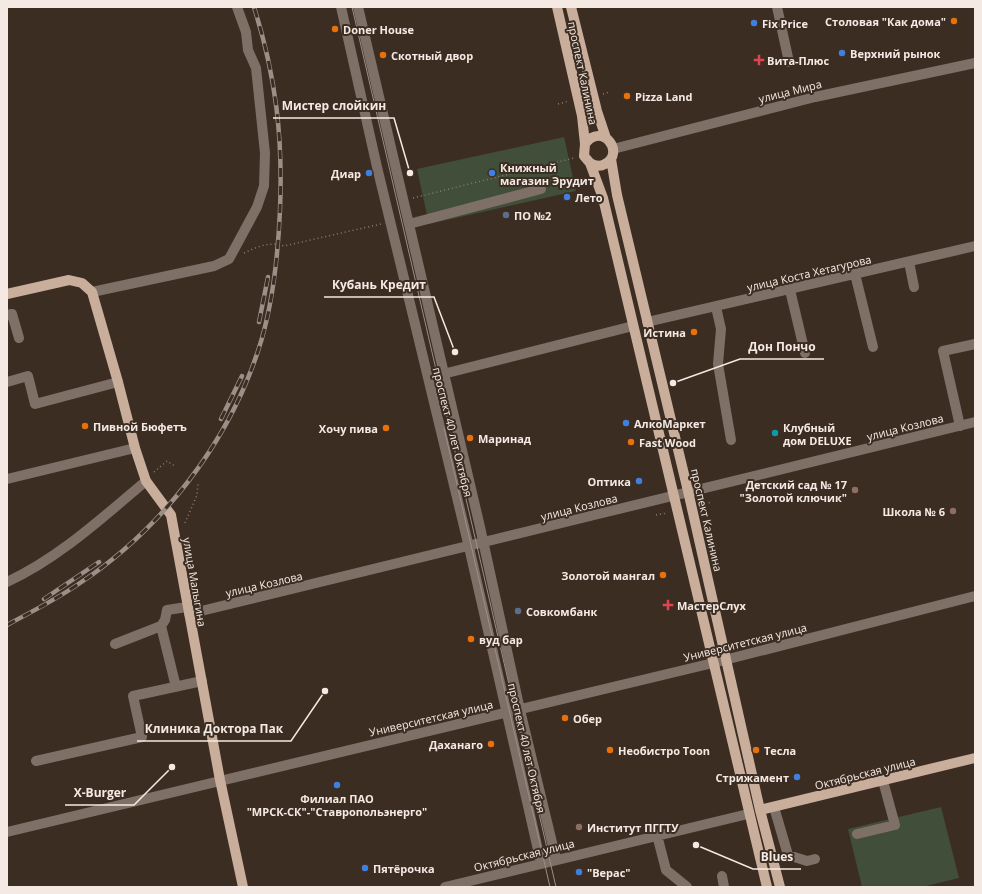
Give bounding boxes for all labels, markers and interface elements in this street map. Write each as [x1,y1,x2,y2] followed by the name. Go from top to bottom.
[825,14,946,29] place label: Столовая "Как дома"
[762,16,809,31] place label: Fix Price
[949,16,959,26] marker: Столовая "Как дома"
[749,18,759,28] marker: Fix Price
[565,20,601,126] street label: проспект Калинина
[343,22,414,37] place label: Doner House
[330,24,340,34] marker: Doner House
[850,46,941,61] place label: Верхний рынок
[391,48,473,63] place label: Скотный двор
[837,48,847,58] marker: Верхний рынок
[378,50,388,60] marker: Скотный двор
[767,53,830,68] place label: Вита-Плюс
[754,55,764,65] marker: Вита-Плюс
[757,76,823,106] street label: улица Мира
[635,89,693,104] place label: Pizza Land
[622,91,632,101] marker: Pizza Land
[273,94,394,118] callout: Мистер слойкин
[282,97,386,114] text: Мистер слойкин
[500,160,594,188] place label: Книжный магазин Эрудит
[331,166,361,181] place label: Диар
[364,168,374,178] marker: Диар
[487,168,497,178] marker: Книжный магазин Эрудит
[575,190,603,205] place label: Лето
[562,192,572,202] marker: Лето
[514,208,551,223] place label: ПО №2
[501,210,511,220] marker: ПО №2
[745,251,873,295] street label: улица Коста Хетагурова
[324,273,434,297] callout: Кубань Кредит
[332,276,426,293] text: Кубань Кредит
[643,325,686,340] place label: Истина
[689,327,699,337] marker: Истина
[740,335,824,359] callout: Дон Пончо
[748,338,816,355] text: Дон Пончо
[430,366,476,498] street label: проспект 40 лет Октября
[865,410,945,444] street label: улица Козлова
[634,416,706,431] place label: АлкоМаркет
[621,418,631,428] marker: АлкоМаркет
[93,419,187,434] place label: Пивной Бюфетъ
[783,420,852,448] place label: Клубный дом DELUXE
[80,421,90,431] marker: Пивной Бюфетъ
[319,421,378,436] place label: Хочу пива
[381,423,391,433] marker: Хочу пива
[770,428,780,438] marker: Клубный дом DELUXE
[478,431,532,446] place label: Маринад
[465,433,475,443] marker: Маринад
[639,435,696,450] place label: Fast Wood
[626,437,636,447] marker: Fast Wood
[688,467,726,573] street label: проспект Калинина
[588,474,631,489] place label: Оптика
[634,476,644,486] marker: Оптика
[740,477,847,505] place label: Детский сад № 17 "Золотой ключик"
[850,485,860,495] marker: Детский сад № 17 "Золотой ключик"
[539,490,619,524] street label: улица Козлова
[882,504,945,519] place label: Школа № 6
[948,506,958,516] marker: Школа № 6
[180,536,210,628] street label: улица Малыгина
[224,568,304,600] street label: улица Козлова
[561,568,655,583] place label: Золотой мангал
[658,570,668,580] marker: Золотой мангал
[677,598,747,613] place label: МастерСлух
[662,599,674,611] marker: МастерСлух
[526,604,597,619] place label: Совкомбанк
[513,606,523,616] marker: Совкомбанк
[682,619,808,665] street label: Университетская улица
[479,632,523,647] place label: вуд бар
[466,634,476,644] marker: вуд бар
[505,682,549,814] street label: проспект 40 лет Октября
[368,696,494,740] street label: Университетская улица
[573,711,602,726] place label: Обер
[560,713,570,723] marker: Обер
[137,717,291,741] callout: Клиника Доктора Пак
[145,720,284,737] text: Клиника Доктора Пак
[429,737,483,752] place label: Даханаго
[486,739,496,749] marker: Даханаго
[618,743,710,758] place label: Необистро Toon
[764,743,796,758] place label: Тесла
[605,745,615,755] marker: Необистро Toon
[751,745,761,755] marker: Тесла
[813,753,917,793] street label: Октябрьская улица
[716,770,789,785] place label: Стрижамент
[792,772,802,782] marker: Стрижамент
[332,780,342,790] marker: Филиал ПАО "МРСК-СК"-"Ставропольэнерго"
[65,781,134,805] callout: X-Burger
[74,784,127,801] text: X-Burger
[247,791,427,819] place label: Филиал ПАО "МРСК-СК"-"Ставропольэнерго"
[587,820,679,835] place label: Институт ПГГТУ
[574,822,584,832] marker: Институт ПГГТУ
[472,835,576,875] street label: Октябрьская улица
[753,845,801,869] callout: Blues
[761,848,793,865] text: Blues
[373,861,435,876] place label: Пятёрочка
[360,863,370,873] marker: Пятёрочка
[587,865,631,880] place label: "Верас"
[574,867,584,877] marker: "Верас"

